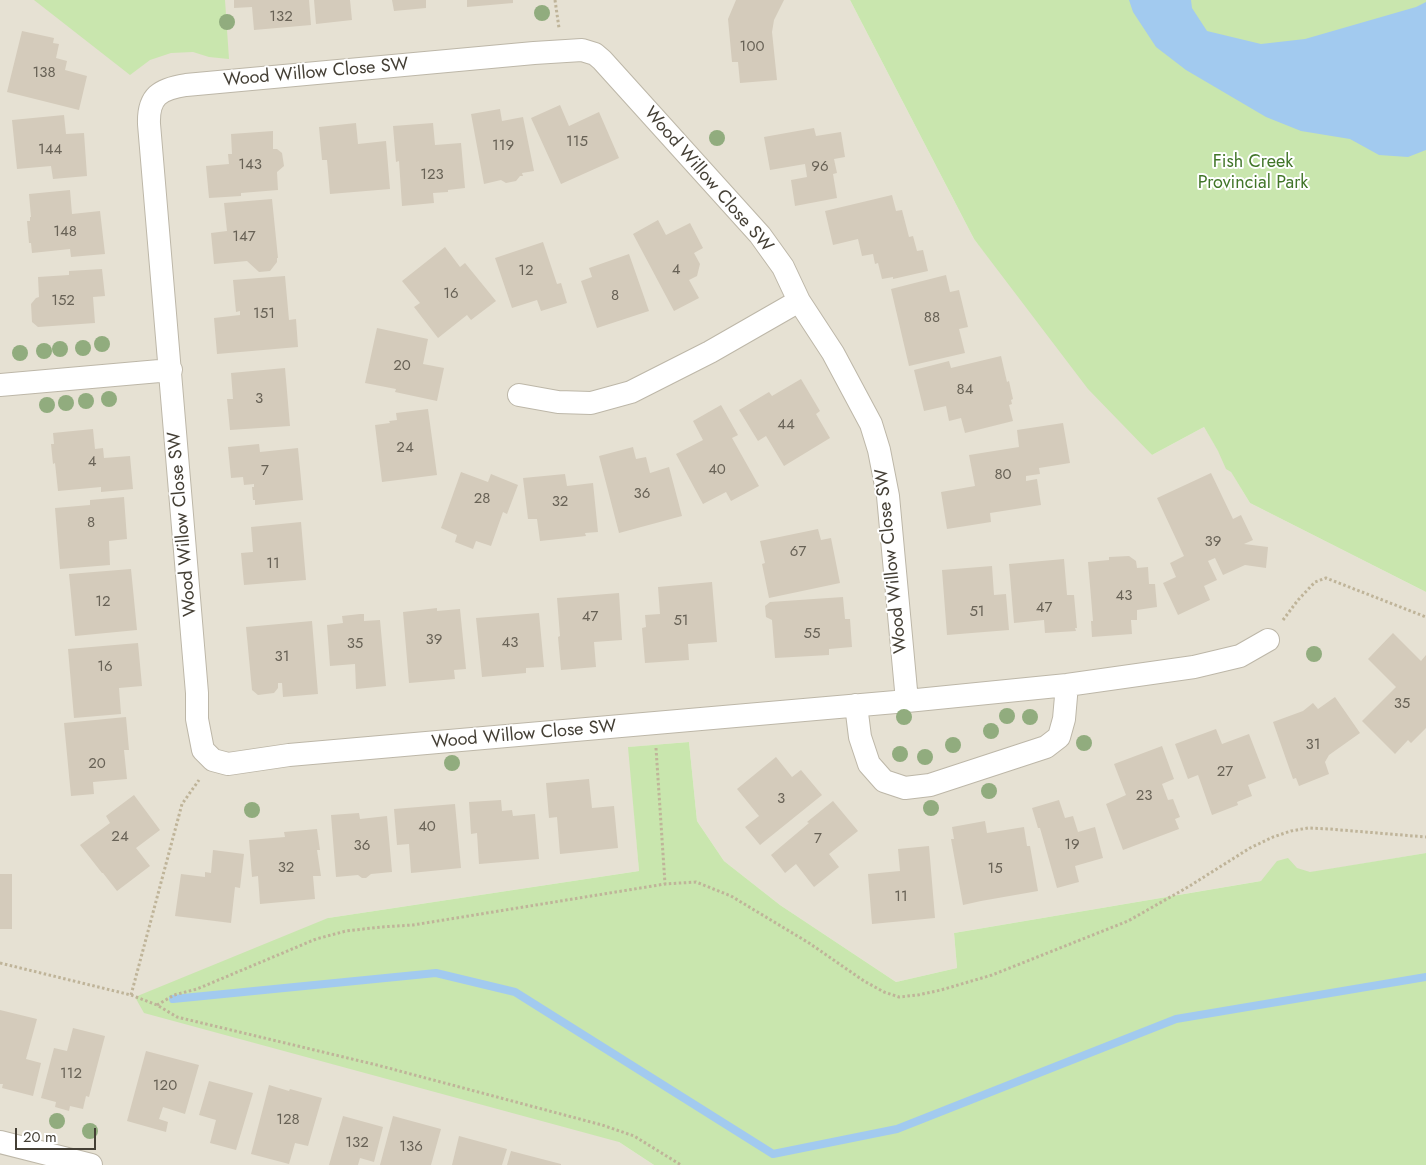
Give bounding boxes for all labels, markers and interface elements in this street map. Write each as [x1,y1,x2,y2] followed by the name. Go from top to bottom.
[269,8,293,26] house number: 132
[740,38,764,56] house number: 100
[223,54,409,92] street label: Wood Willow Close SW
[32,64,56,82] house number: 138
[639,103,777,257] street label: Wood Willow Close SW
[566,133,588,151] house number: 115
[492,137,514,155] house number: 119
[38,141,62,159] house number: 144
[1198,152,1308,194] park label: Fish Creek Provincial Park
[238,156,262,174] house number: 143
[811,158,829,176] house number: 96
[420,166,444,184] house number: 123
[53,223,77,241] house number: 148
[232,228,256,246] house number: 147
[672,261,680,279] house number: 4
[518,262,534,280] house number: 12
[443,285,459,303] house number: 16
[611,287,619,305] house number: 8
[51,292,75,310] house number: 152
[253,305,275,323] house number: 151
[924,309,940,327] house number: 88
[393,357,411,375] house number: 20
[957,381,973,399] house number: 84
[255,390,263,408] house number: 3
[777,416,795,434] house number: 44
[164,431,202,617] street label: Wood Willow Close SW
[396,439,414,457] house number: 24
[88,453,96,471] house number: 4
[708,461,726,479] house number: 40
[261,462,269,480] house number: 7
[994,466,1012,484] house number: 80
[872,468,912,654] street label: Wood Willow Close SW
[634,485,650,503] house number: 36
[474,490,490,508] house number: 28
[552,493,568,511] house number: 32
[87,514,95,532] house number: 8
[1205,533,1221,551] house number: 39
[790,543,806,561] house number: 67
[266,555,280,573] house number: 11
[1116,587,1132,605] house number: 43
[95,593,111,611] house number: 12
[1036,599,1052,617] house number: 47
[969,603,985,621] house number: 51
[582,608,598,626] house number: 47
[673,612,689,630] house number: 51
[804,625,820,643] house number: 55
[426,631,442,649] house number: 39
[502,634,518,652] house number: 43
[347,635,363,653] house number: 35
[275,648,289,666] house number: 31
[97,658,113,676] house number: 16
[1394,695,1410,713] house number: 35
[431,716,617,754] street label: Wood Willow Close SW
[1306,736,1320,754] house number: 31
[88,755,106,773] house number: 20
[1217,763,1233,781] house number: 27
[1136,787,1152,805] house number: 23
[777,790,785,808] house number: 3
[418,818,436,836] house number: 40
[111,828,129,846] house number: 24
[814,830,822,848] house number: 7
[1064,836,1080,854] house number: 19
[354,837,370,855] house number: 36
[278,859,294,877] house number: 32
[987,860,1003,878] house number: 15
[894,888,908,906] house number: 11
[60,1065,82,1083] house number: 112
[153,1077,177,1095] house number: 120
[276,1111,300,1129] house number: 128
[18,1118,99,1150] scale bar
[23,1126,57,1148] text: 20 m
[345,1134,369,1152] house number: 132
[399,1138,423,1156] house number: 136

